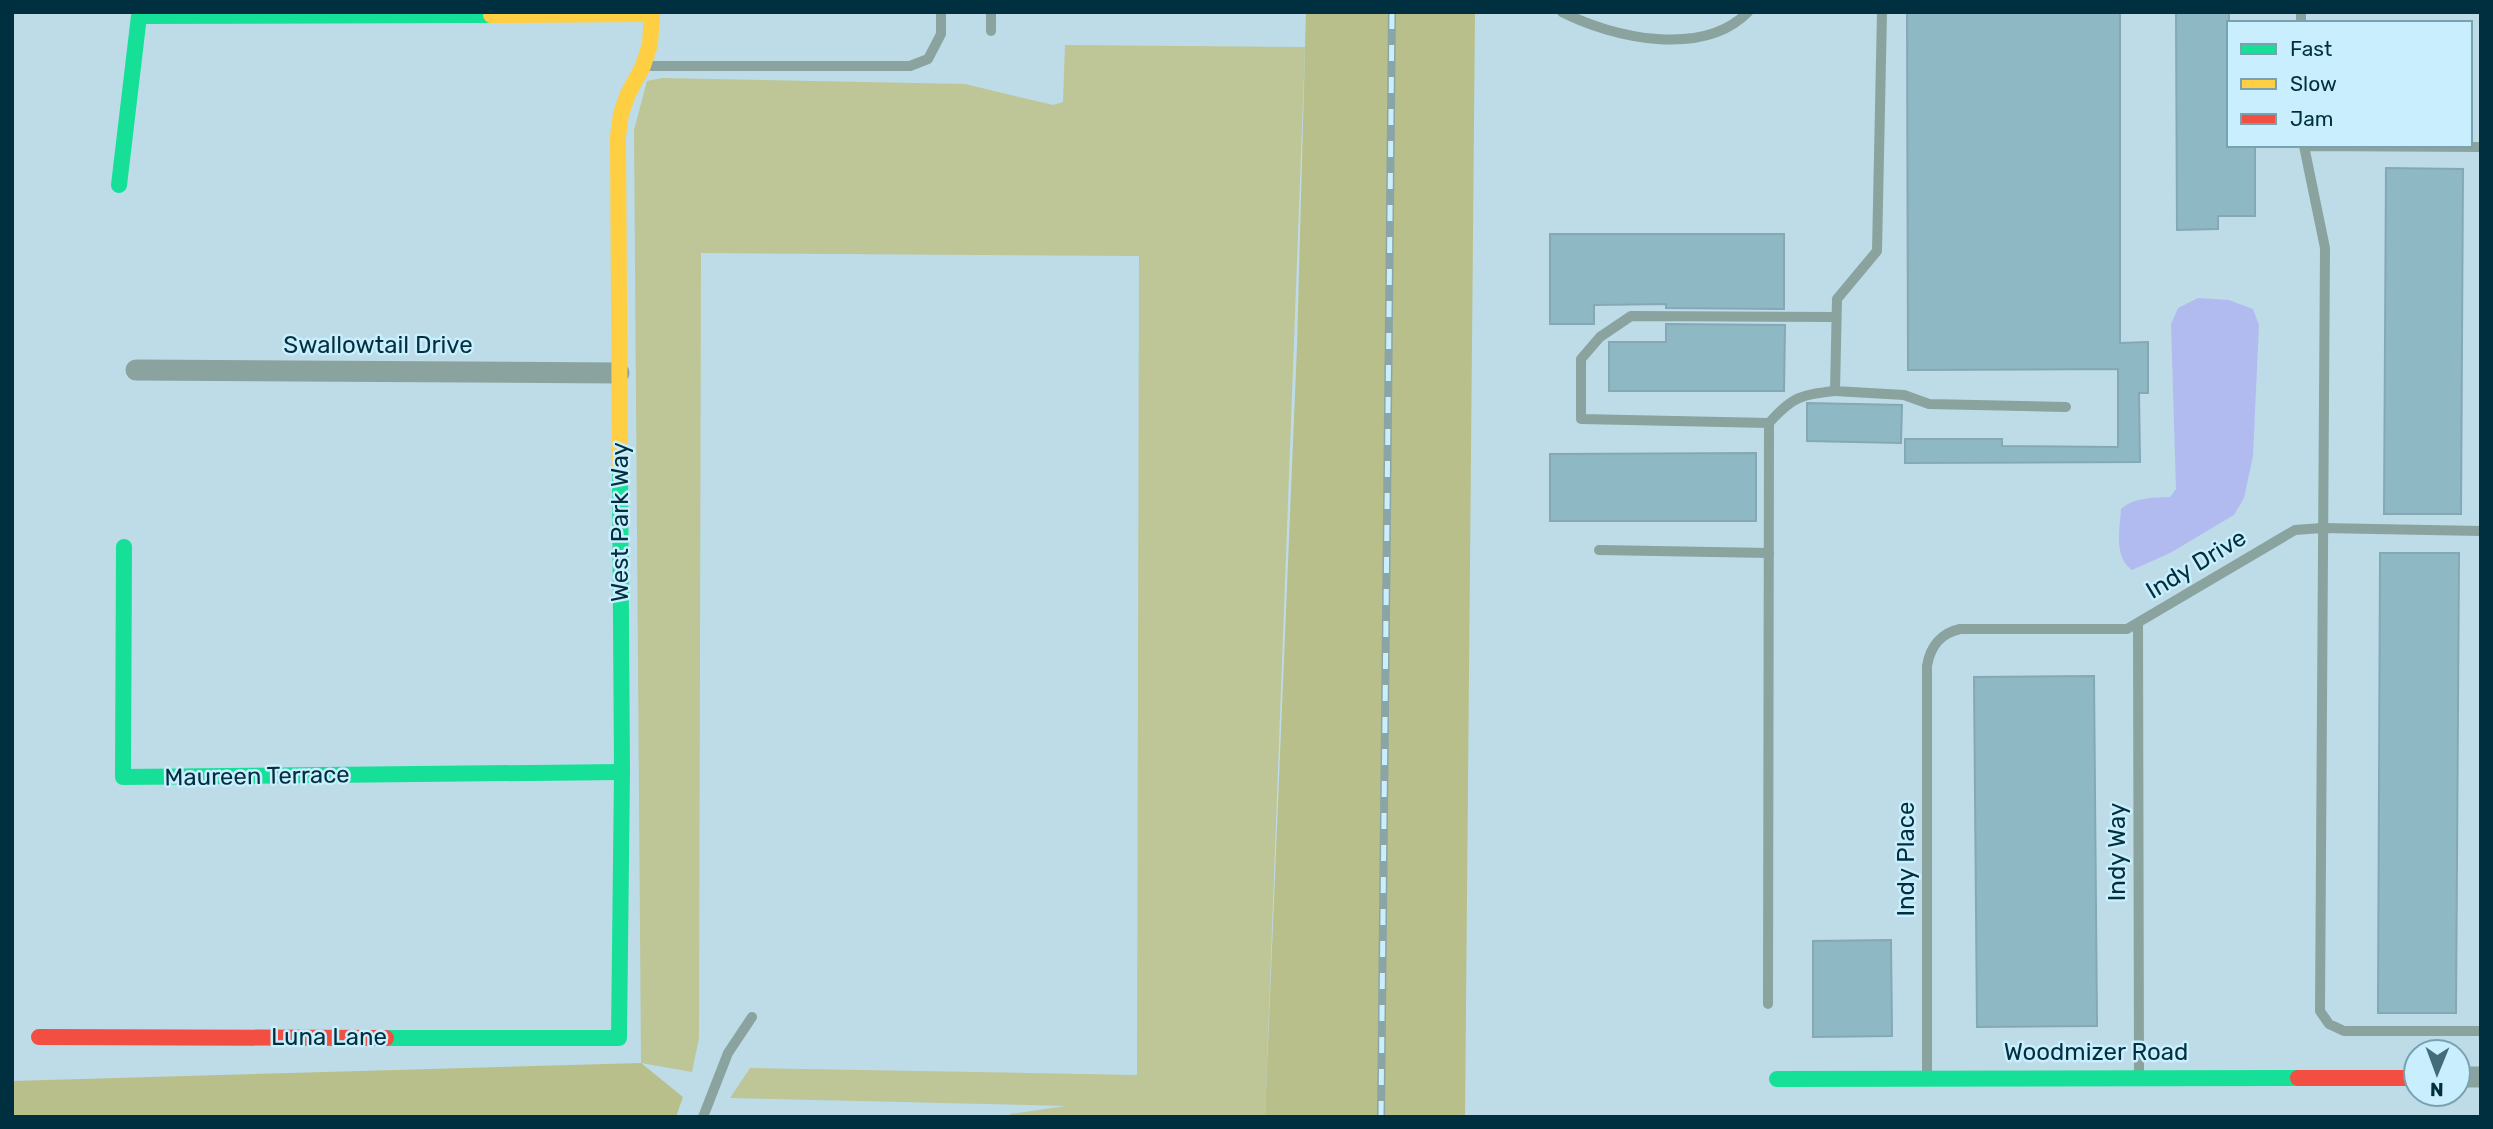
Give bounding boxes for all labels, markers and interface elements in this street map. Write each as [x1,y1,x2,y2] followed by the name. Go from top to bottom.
[2227,21,2472,147] legend
[2290,36,2332,61] text: Fast
[2290,71,2337,96] text: Slow
[2290,106,2334,131] text: Jam
[283,331,473,359] street label: Swallowtail Drive
[606,442,634,602] street label: West Park Way
[2141,523,2251,605] street label: Indy Drive
[164,760,350,792] street label: Maureen Terrace
[1892,801,1920,917] street label: Indy Place
[2103,803,2131,901] street label: Indy Way
[271,1023,387,1051] street label: Luna Lane
[2004,1038,2188,1066] street label: Woodmizer Road
[2402,1038,2472,1108] north arrow
[2430,1078,2444,1101] text: N

